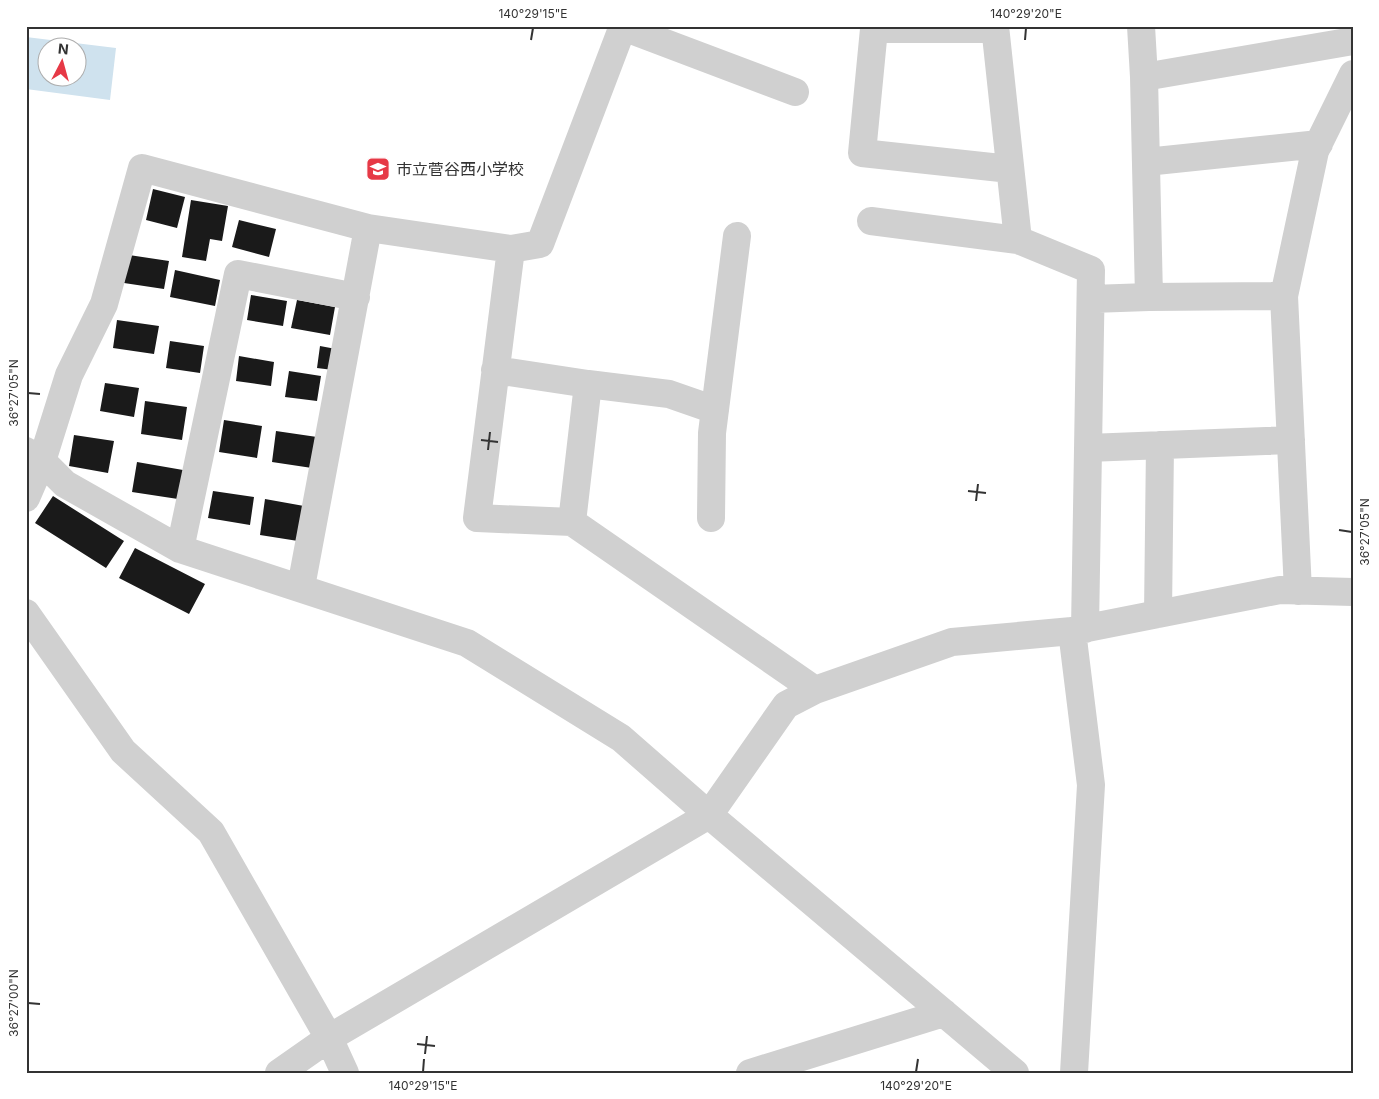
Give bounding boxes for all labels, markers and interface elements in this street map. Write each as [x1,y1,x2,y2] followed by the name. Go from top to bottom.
[498,6,568,21] text: 140°29'15"E
[990,6,1062,21] text: 140°29'20"E
[38,38,88,88] north arrow
[57,40,70,58] text: N
[365,156,391,182] school or university icon: 市立菅谷西小学校
[396,159,524,179] place label: 市立菅谷西小学校
[6,359,21,427] text: 36°27'05"N
[1357,498,1372,566] text: 36°27'05"N
[6,969,21,1037] text: 36°27'00"N
[388,1078,458,1093] text: 140°29'15"E
[880,1078,952,1093] text: 140°29'20"E

